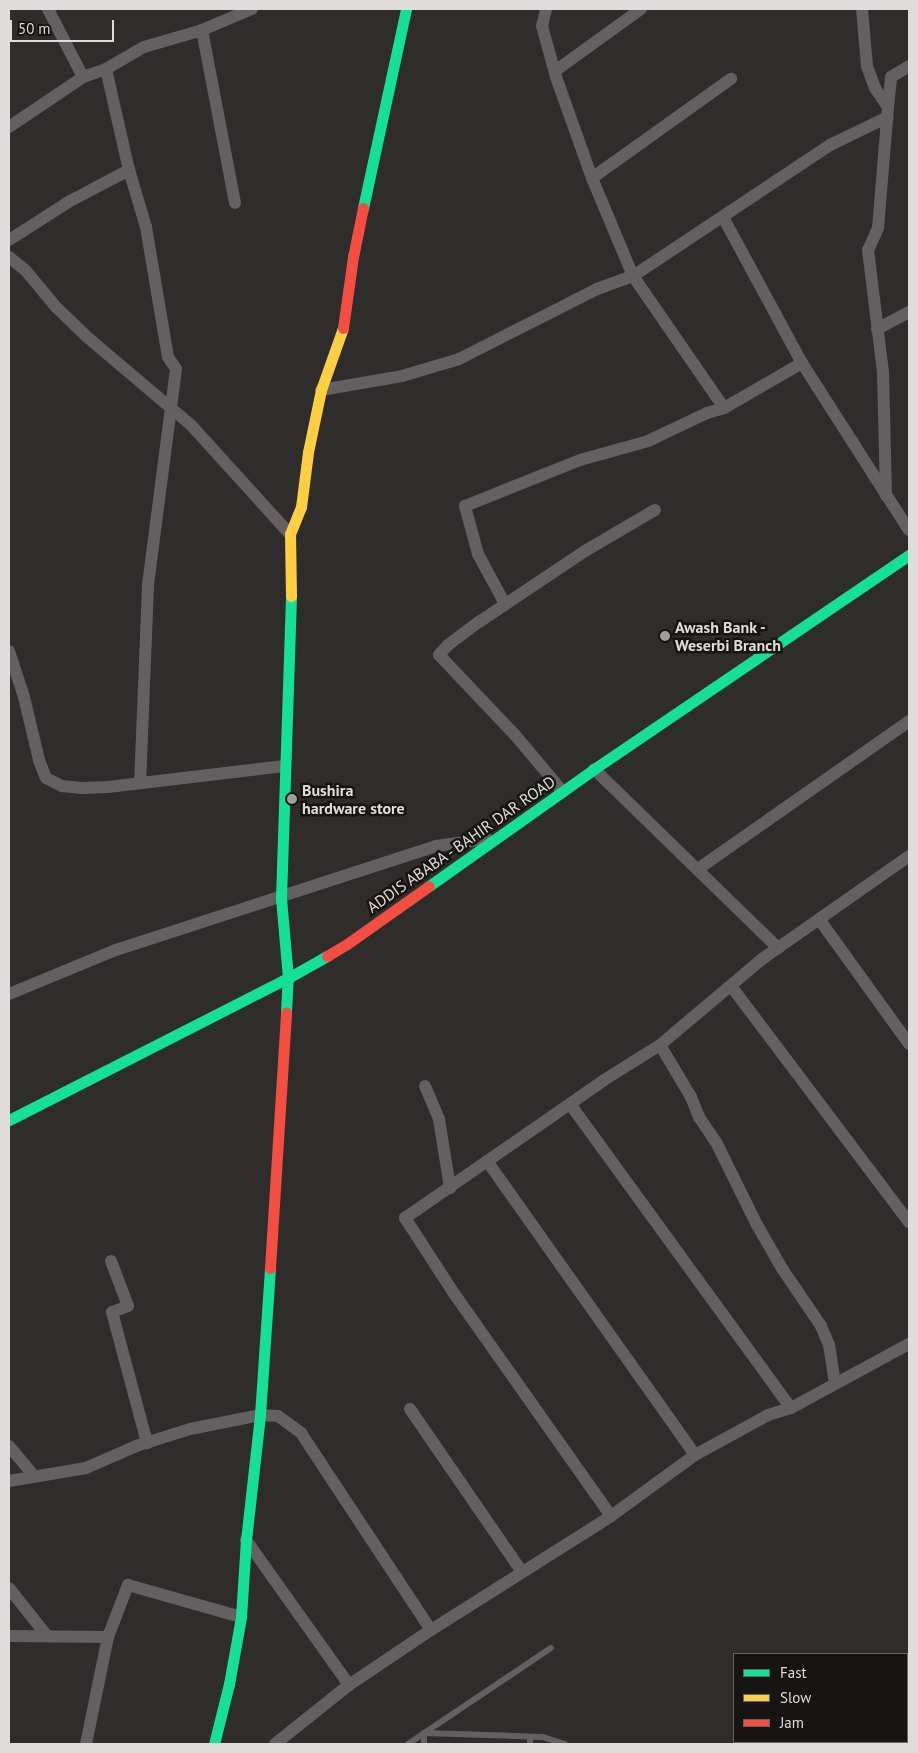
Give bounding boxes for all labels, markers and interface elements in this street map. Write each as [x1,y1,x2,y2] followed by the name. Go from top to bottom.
[12,10,116,42] scale bar
[18,19,51,38] text: 50 m
[675,617,781,655] place label: Awash Bank - Weserbi Branch
[659,630,671,642] marker: Awash Bank - Weserbi Branch
[362,770,560,918] street label: ADDIS ABABA - BAHIR DAR ROAD
[302,780,405,818] place label: Bushira hardware store
[286,793,298,805] marker: Bushira hardware store
[733,1653,908,1743] legend
[780,1663,807,1682] text: Fast
[780,1688,811,1707] text: Slow
[780,1713,804,1732] text: Jam

